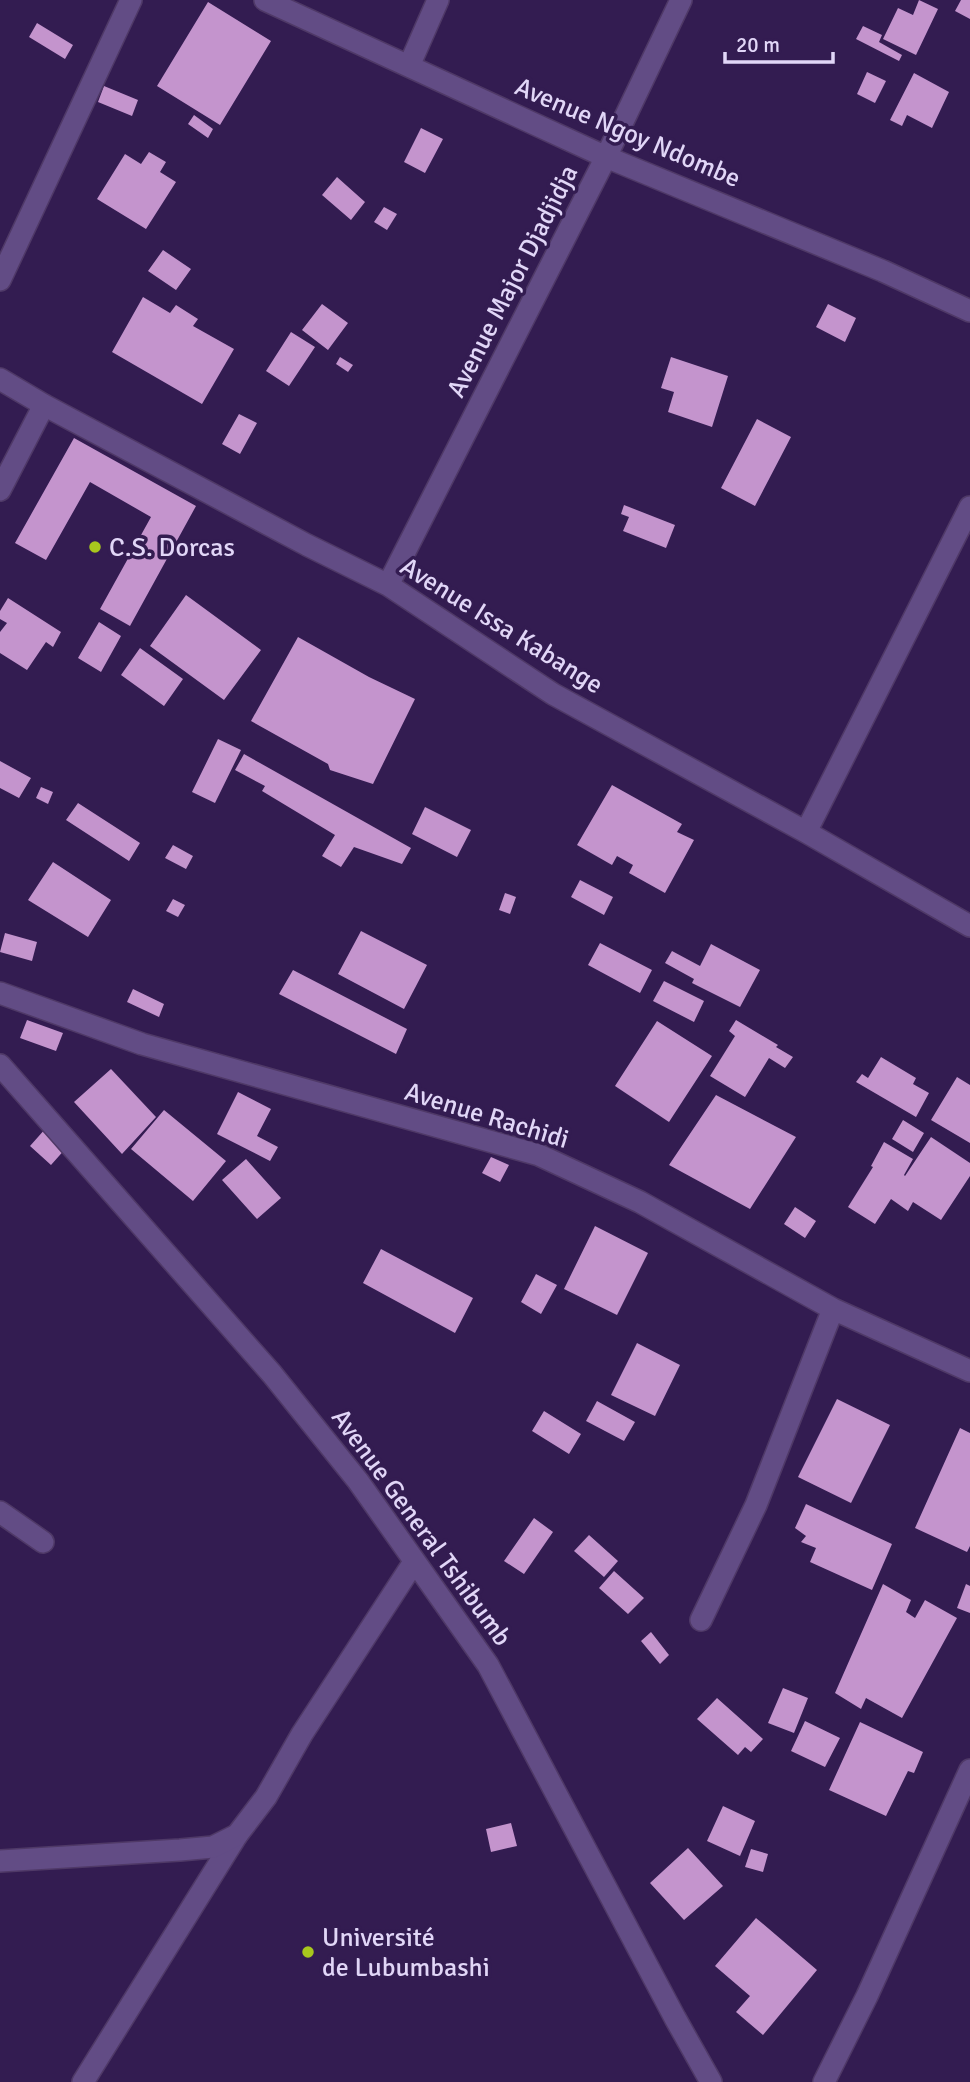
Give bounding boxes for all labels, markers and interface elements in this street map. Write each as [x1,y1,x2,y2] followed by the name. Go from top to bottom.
[725,21,834,65] scale bar
[736,32,780,58] text: 20 m
[510,71,745,195] street label: Avenue Ngoy Ndombe
[440,160,585,403] street label: Avenue Major Djadjidja
[109,532,235,564] place label: C.S. Dorcas
[87,539,103,555] marker: C.S. Dorcas
[394,551,609,701] street label: Avenue Issa Kabange
[401,1076,573,1156] street label: Avenue Rachidi
[324,1403,518,1653] street label: Avenue General Tshibumb
[322,1922,490,1984] place label: Université de Lubumbashi
[300,1944,316,1960] marker: Université de Lubumbashi

